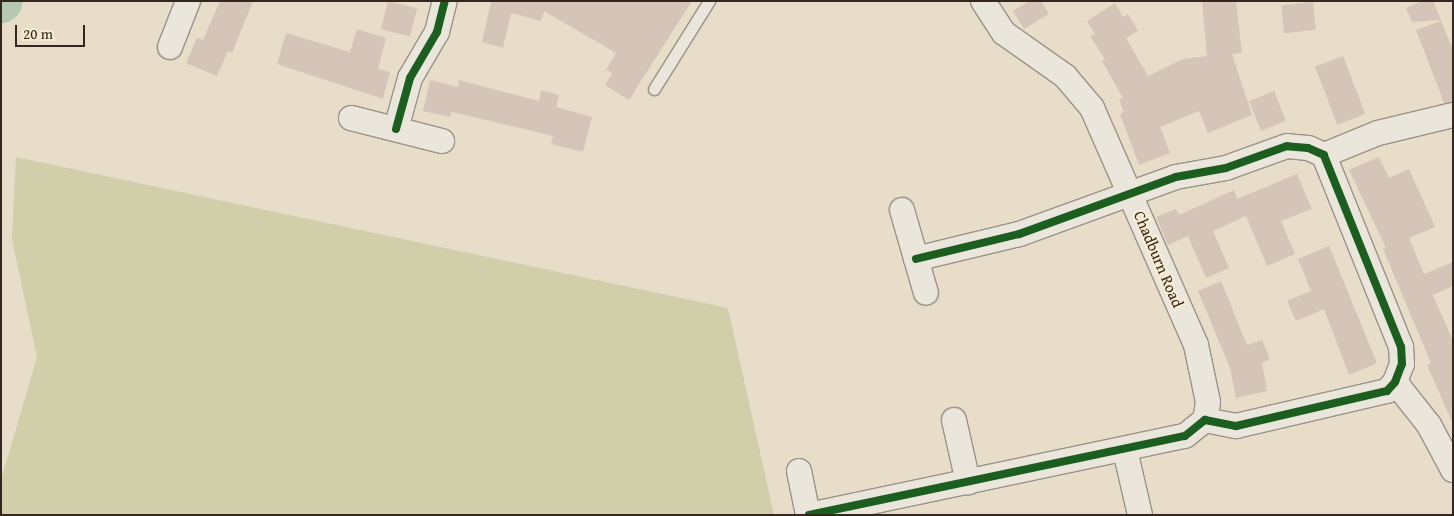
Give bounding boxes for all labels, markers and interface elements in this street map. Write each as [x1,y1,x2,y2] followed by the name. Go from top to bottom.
[18,15,88,47] scale bar
[23,23,53,44] text: 20 m
[1130,208,1188,310] street label: Chadburn Road

